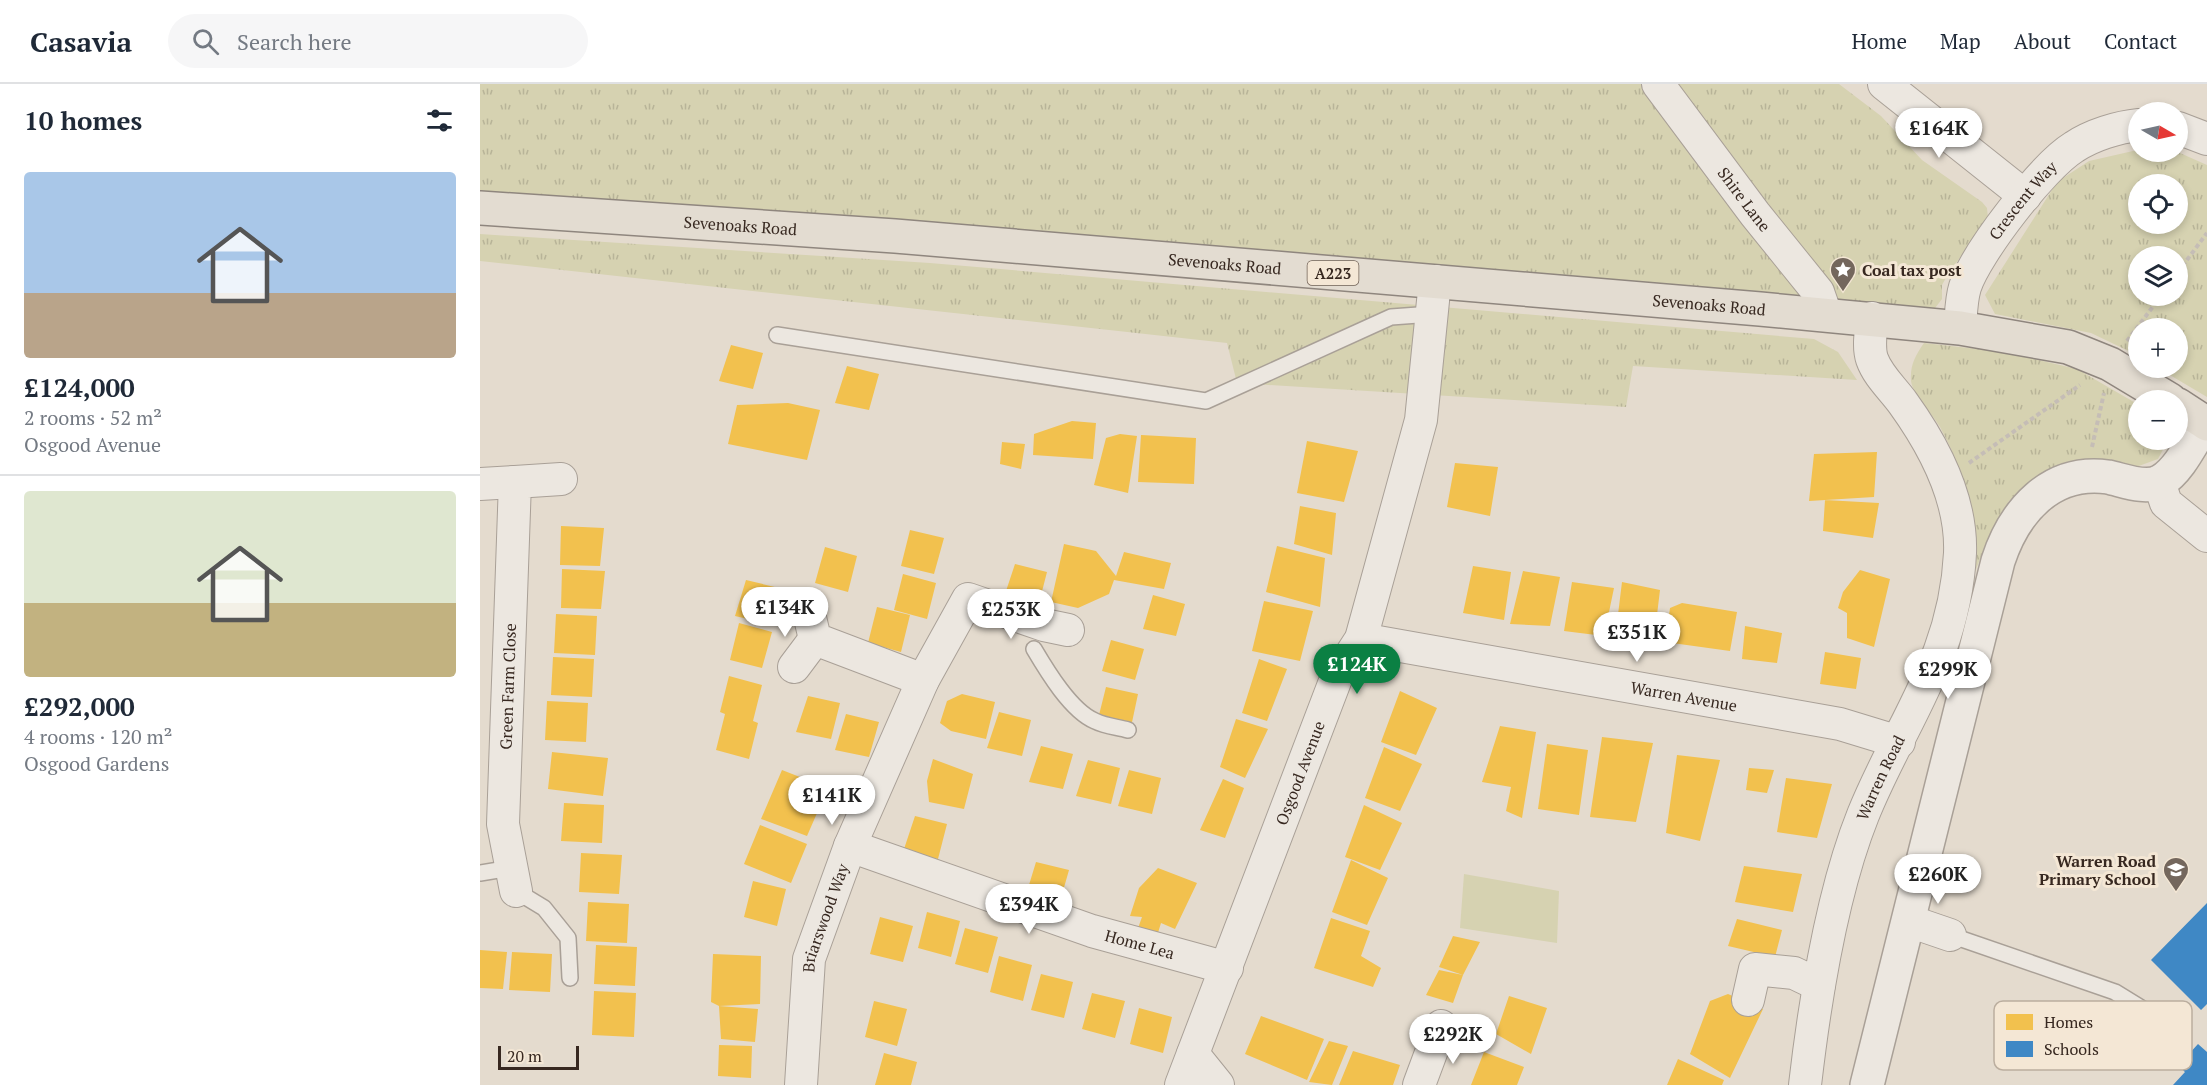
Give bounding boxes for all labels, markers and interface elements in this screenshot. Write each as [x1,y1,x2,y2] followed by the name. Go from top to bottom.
[168,14,588,68] search box
[30,23,132,60] text: Casavia
[189,25,222,58] icon: search
[237,27,352,56] text: Search here
[1851,27,1907,55] text: Home
[1940,27,1981,55] text: Map
[2014,27,2071,55] text: About
[2104,27,2177,55] text: Contact
[2128,102,2188,162] north arrow
[2128,102,2188,450] map controls
[24,103,142,137] text: 10 homes
[423,104,456,137] icon: filters
[1897,108,1981,159] pin: £164K
[1909,114,1969,141] text: £164K
[1984,155,2062,244] street label: Crescent Way
[1713,163,1776,236] street label: Shire Lane
[2128,174,2188,234] button: locate
[186,211,294,319] icon: home
[683,211,798,240] street label: Sevenoaks Road
[2128,246,2188,306] button: layers
[1167,248,1282,280] street label: Sevenoaks Road
[1828,255,1858,293] place icon: Coal tax post
[1862,259,1962,281] place label: Coal tax post
[1308,261,1358,285] road number: A223
[1652,289,1767,321] street label: Sevenoaks Road
[2128,318,2188,378] button: +
[24,370,135,404] text: £124,000
[2128,390,2188,450] button: −
[24,404,162,431] text: 2 rooms · 52 m²
[24,431,161,458] text: Osgood Avenue
[186,530,294,638] icon: home
[743,587,827,638] pin: £134K
[969,589,1053,640] pin: £253K
[755,593,815,620] text: £134K
[981,595,1041,622] text: £253K
[1595,612,1679,663] pin: £351K
[1607,618,1667,645] text: £351K
[495,623,521,750] street label: Green Farm Close
[1315,644,1399,695] pin: £124K
[1906,649,1990,700] pin: £299K
[1327,650,1387,677] text: £124K
[1918,655,1978,682] text: £299K
[1629,676,1739,717] street label: Warren Avenue
[24,689,135,723] text: £292,000
[1270,718,1330,828] street label: Osgood Avenue
[24,723,172,750] text: 4 rooms · 120 m²
[1851,731,1910,823] street label: Warren Road
[24,750,169,777] text: Osgood Gardens
[790,775,874,826] pin: £141K
[802,781,862,808] text: £141K
[2039,850,2156,890] place label: Warren Road Primary School
[1896,854,1980,905] pin: £260K
[2161,855,2191,893] school or university icon: Warren Road Primary School
[797,860,854,973] street label: Briarswood Way
[1908,860,1968,887] text: £260K
[987,884,1071,935] pin: £394K
[999,890,1059,917] text: £394K
[1102,924,1177,964] street label: Home Lea
[1994,1001,2192,1070] legend
[2044,1011,2093,1033] text: Homes
[1411,1014,1495,1065] pin: £292K
[1423,1020,1483,1047] text: £292K
[2044,1038,2099,1060] text: Schools
[498,1043,579,1070] scale bar
[507,1045,542,1067] text: 20 m

